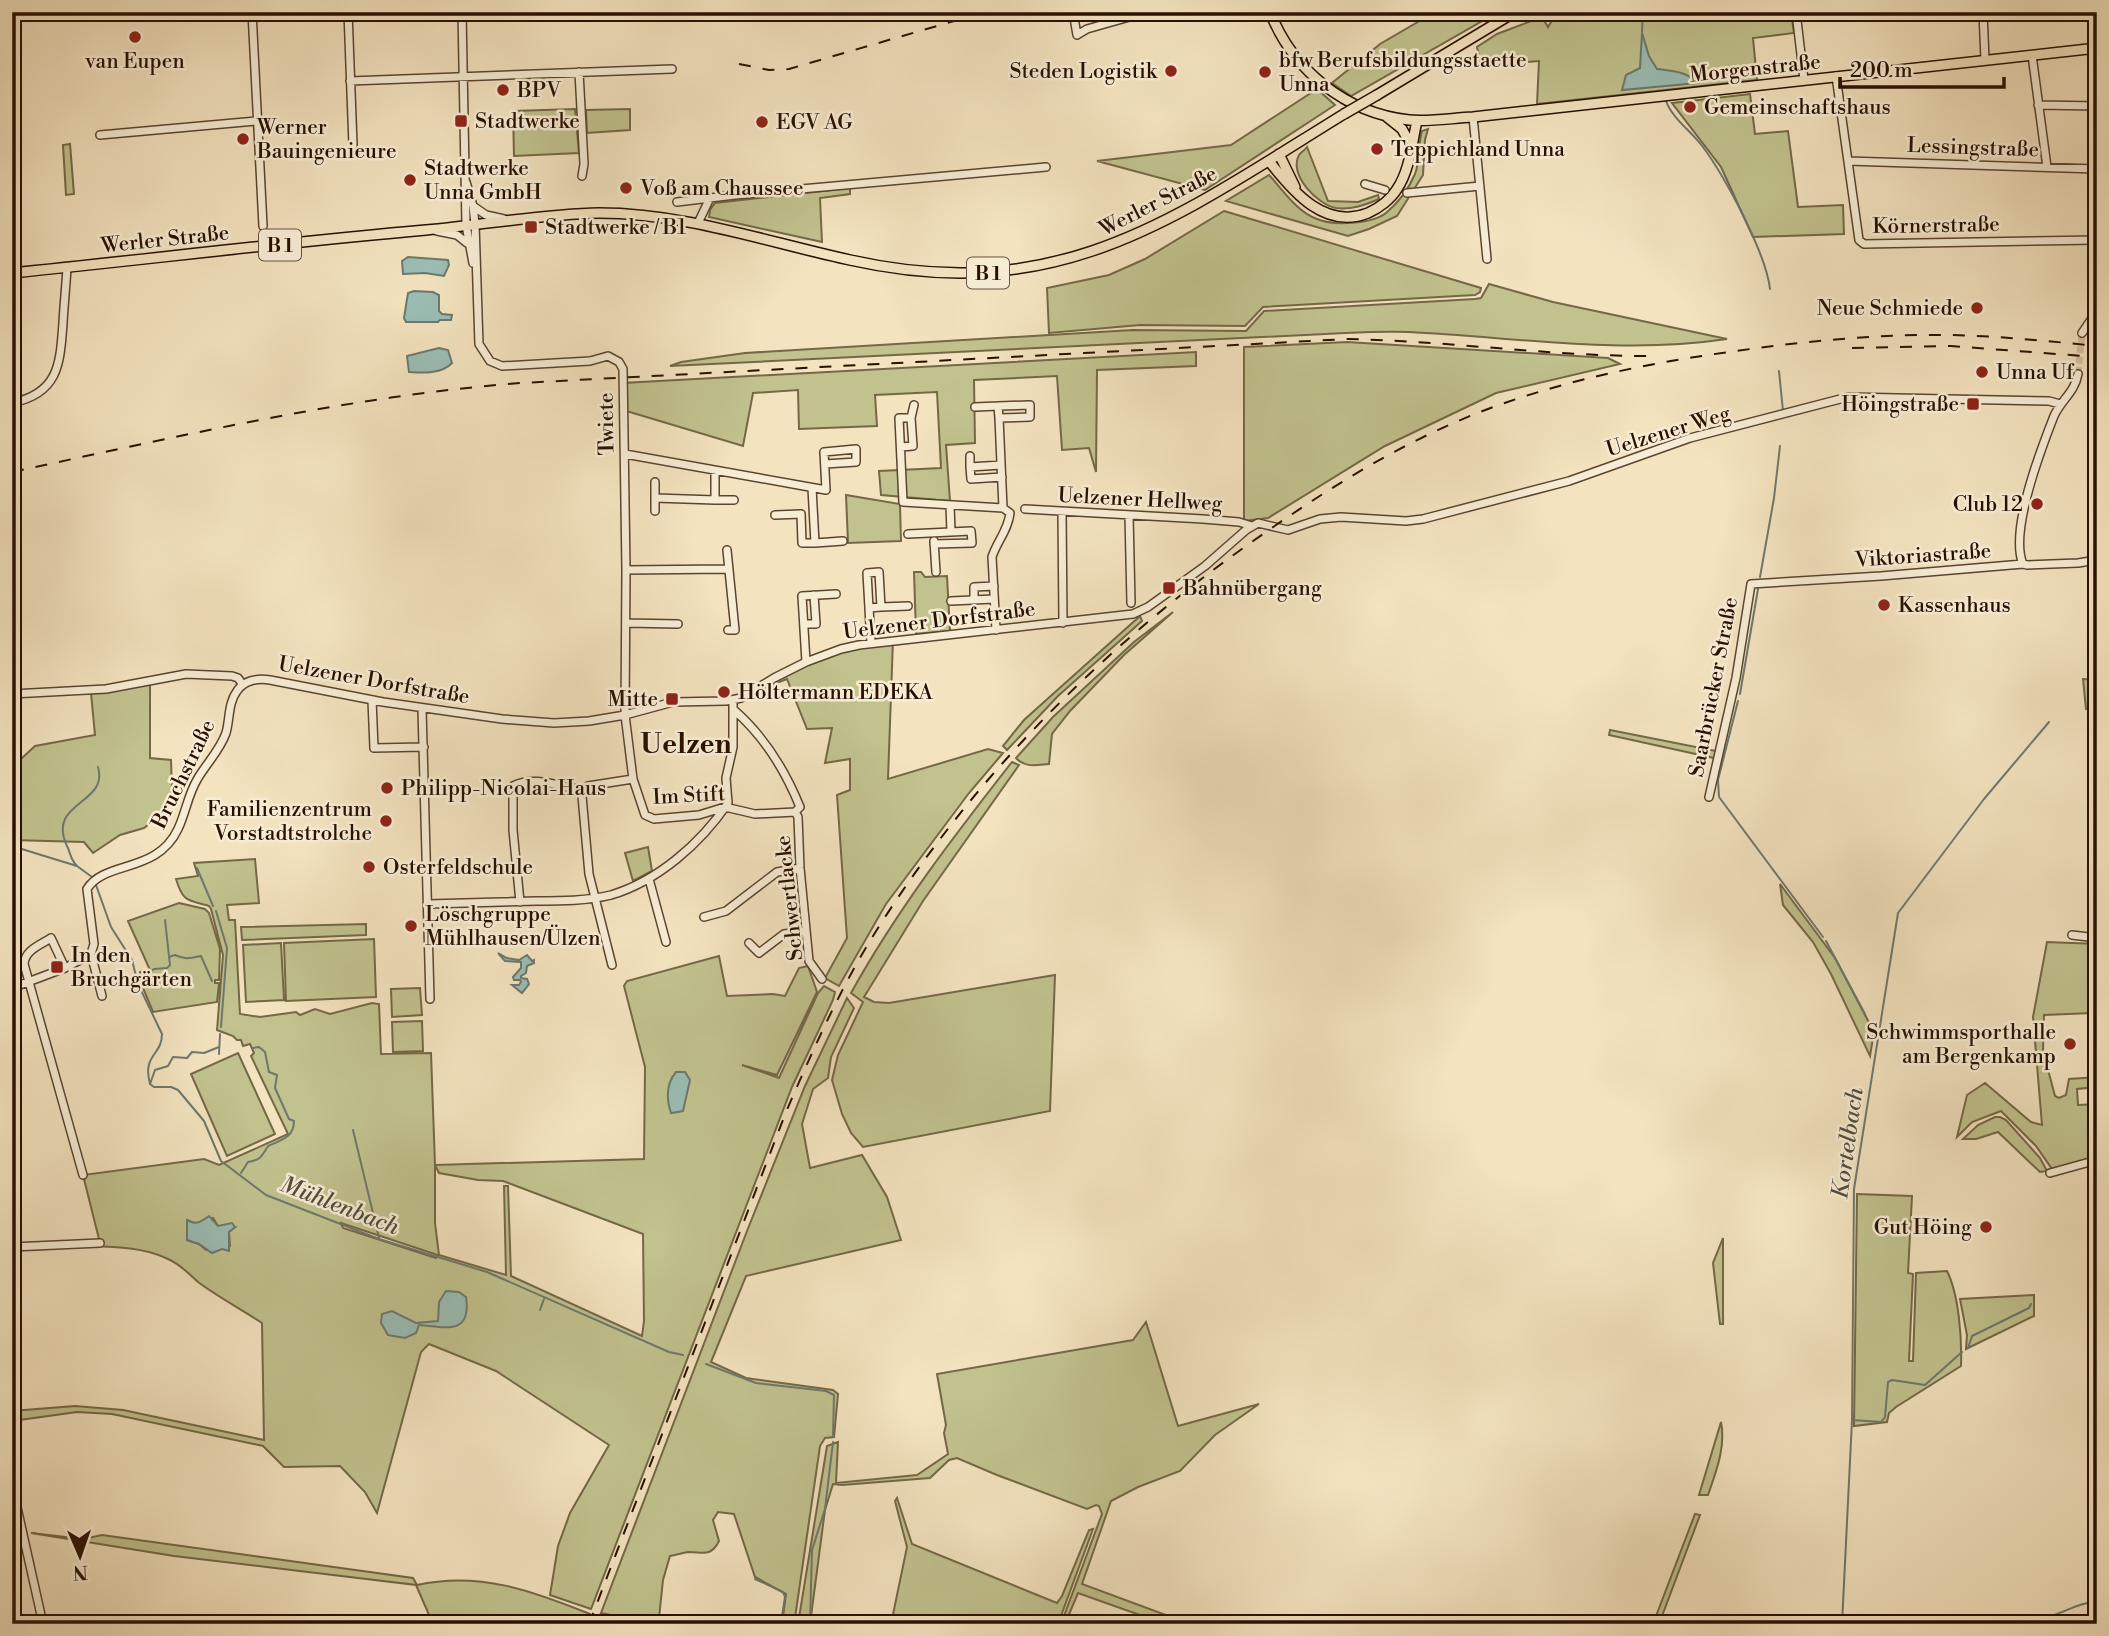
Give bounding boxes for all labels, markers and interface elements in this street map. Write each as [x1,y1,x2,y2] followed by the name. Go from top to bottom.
[127,29,143,45] marker: van Eupen
[1840,46,2004,90] scale bar
[1279,48,1527,98] place label: bfw Berufsbildungsstaette Unna
[84,49,185,75] place label: van Eupen
[1688,49,1822,89] street label: Morgenstraße
[1850,58,1913,84] text: 200 m
[1009,59,1158,85] place label: Steden Logistik
[1163,63,1179,79] marker: Steden Logistik
[1257,64,1273,80] marker: bfw Berufsbildungsstaette Unna
[516,78,562,104] place label: BPV
[495,82,511,98] marker: BPV
[1704,95,1891,121] place label: Gemeinschaftshaus
[1682,99,1698,115] marker: Gemeinschaftshaus
[475,109,580,135] place label: Stadtwerke
[776,110,853,136] place label: EGV AG
[453,113,469,129] marker: Stadtwerke
[754,114,770,130] marker: EGV AG
[256,115,397,165] place label: Werner Bauingenieure
[235,131,251,147] marker: Werner Bauingenieure
[1907,133,2039,163] street label: Lessingstraße
[1391,137,1565,163] place label: Teppichland Unna
[1369,141,1385,157] marker: Teppichland Unna
[424,156,542,206] place label: Stadtwerke Unna GmbH
[1094,161,1222,243] street label: Werler Straße
[402,172,418,188] marker: Stadtwerke Unna GmbH
[639,176,804,202] place label: Voß am Chaussee
[618,180,634,196] marker: Voß am Chaussee
[1872,212,2000,240] street label: Körnerstraße
[545,215,686,241] place label: Stadtwerke / B1
[523,219,539,235] marker: Stadtwerke / B1
[99,220,230,260] street label: Werler Straße
[259,230,301,260] road number: B 1
[967,258,1009,288] road number: B 1
[1817,296,1963,322] place label: Neue Schmiede
[1969,300,1985,316] marker: Neue Schmiede
[1996,360,2075,386] place label: Unna Uf
[1974,364,1990,380] marker: Unna Uf
[593,392,621,456] street label: Twiete
[1841,392,1959,418] place label: Höingstraße
[1965,396,1981,412] marker: Höingstraße
[1603,401,1734,463] street label: Uelzener Weg
[1057,483,1223,517] street label: Uelzener Hellweg
[1953,492,2023,518] place label: Club 12
[2029,496,2045,512] marker: Club 12
[1853,538,1992,574] street label: Viktoriastraße
[1182,576,1322,602] place label: Bahnübergang
[1161,580,1177,596] marker: Bahnübergang
[1898,593,2011,619] place label: Kassenhaus
[1684,595,1744,779] street label: Saarbrücker Straße
[841,596,1037,646] street label: Uelzener Dorfstraße
[1876,597,1892,613] marker: Kassenhaus
[276,651,472,711] street label: Uelzener Dorfstraße
[738,680,933,706] place label: Höltermann EDEKA
[716,684,732,700] marker: Höltermann EDEKA
[607,687,658,713] place label: Mitte
[664,691,680,707] marker: Mitte
[146,716,221,834] street label: Bruchstraße
[640,727,732,762] district label: Uelzen
[401,776,606,802] place label: Philipp-Nicolai-Haus
[379,780,395,796] marker: Philipp-Nicolai-Haus
[652,781,727,811] street label: Im Stift
[207,797,372,847] place label: Familienzentrum Vorstadtstrolche
[378,813,394,829] marker: Familienzentrum Vorstadtstrolche
[770,834,810,962] street label: Schwertlacke
[383,855,533,881] place label: Osterfeldschule
[361,859,377,875] marker: Osterfeldschule
[425,902,601,952] place label: Löschgruppe Mühlhausen/Ülzen
[403,918,419,934] marker: Löschgruppe Mühlhausen/Ülzen
[70,943,192,993] place label: In den Bruchgärten
[49,959,65,975] marker: In den Bruchgärten
[1866,1020,2056,1070] place label: Schwimmsporthalle am Bergenkamp
[2062,1036,2078,1052] marker: Schwimmsporthalle am Bergenkamp
[1826,1085,1870,1201] water label: Kortelbach
[276,1170,403,1241] water label: Mühlenbach
[1874,1215,1972,1241] place label: Gut Höing
[1978,1219,1994,1235] marker: Gut Höing
[46,1520,116,1590] north arrow
[73,1560,88,1584] text: N

